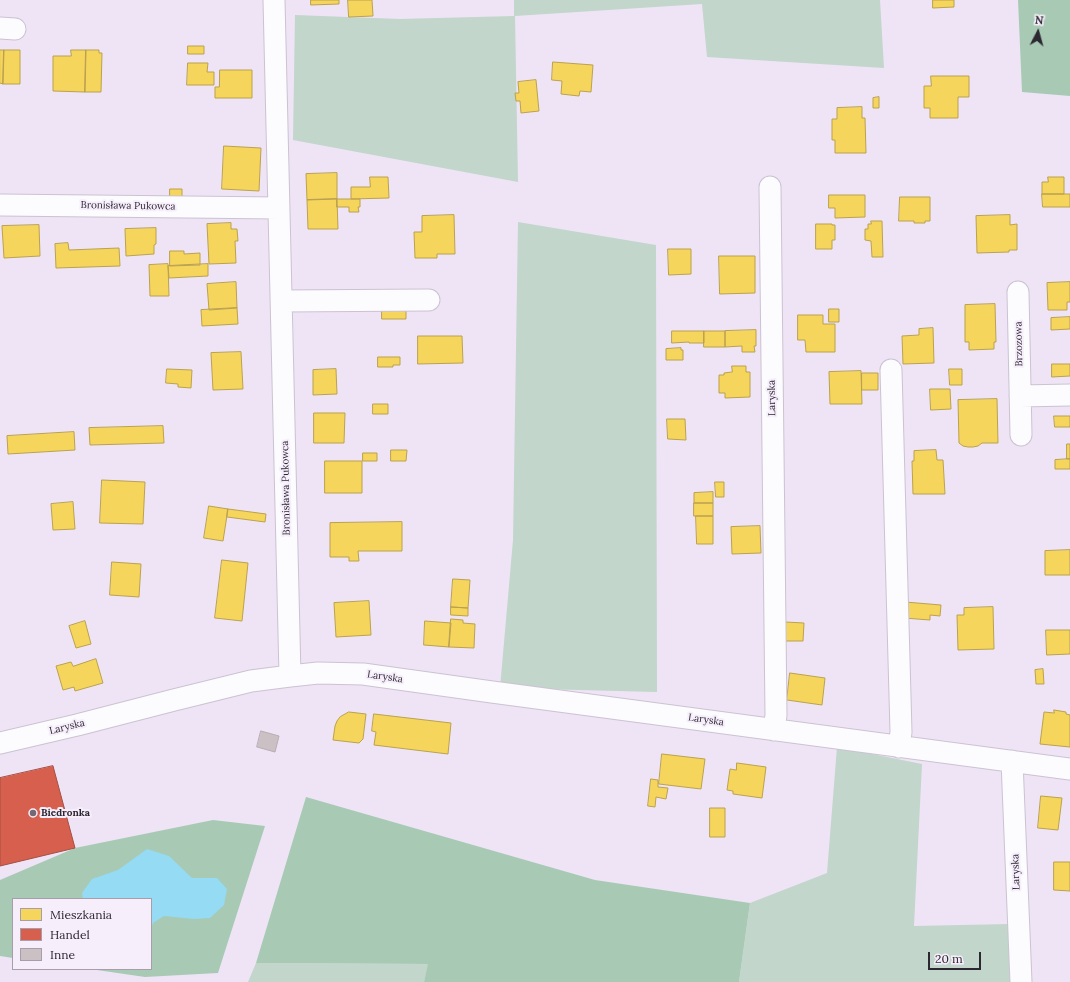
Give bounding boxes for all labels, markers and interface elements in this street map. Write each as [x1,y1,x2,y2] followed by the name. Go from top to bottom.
[1018,12,1058,52] north arrow
[1034,13,1044,27] text: N
[80,199,176,213] street label: Bronisława Pukowca
[1013,321,1025,367] street label: Brzozowa
[766,380,778,416] street label: Laryska
[279,440,293,536] street label: Bronisława Pukowca
[366,669,404,685] street label: Laryska
[687,712,725,728] street label: Laryska
[48,717,86,737] street label: Laryska
[41,807,90,819] place label: Biedronka
[28,808,38,818] marker: Biedronka
[1009,854,1023,890] street label: Laryska
[12,898,152,970] legend
[50,907,112,922] text: Mieszkania
[50,927,90,942] text: Handel
[930,944,983,970] scale bar
[50,947,75,962] text: Inne
[935,951,963,966] text: 20 m

